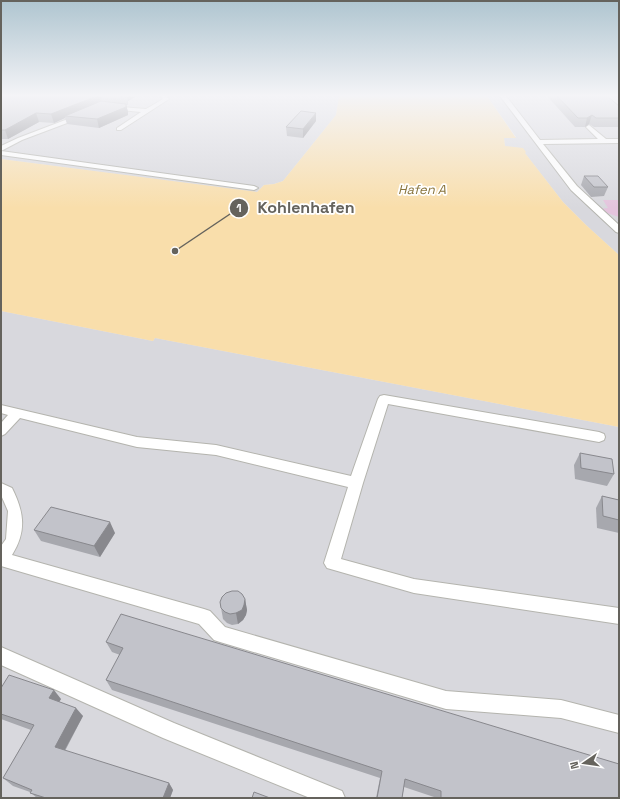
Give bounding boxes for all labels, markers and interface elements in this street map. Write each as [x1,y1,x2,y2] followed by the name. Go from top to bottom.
[398,181,446,198] water label: Hafen A
[229,194,362,222] callout: Kohlenhafen
[257,197,355,218] text: Kohlenhafen
[236,200,242,216] text: 1
[564,743,604,783] north arrow
[567,760,582,770] text: N

